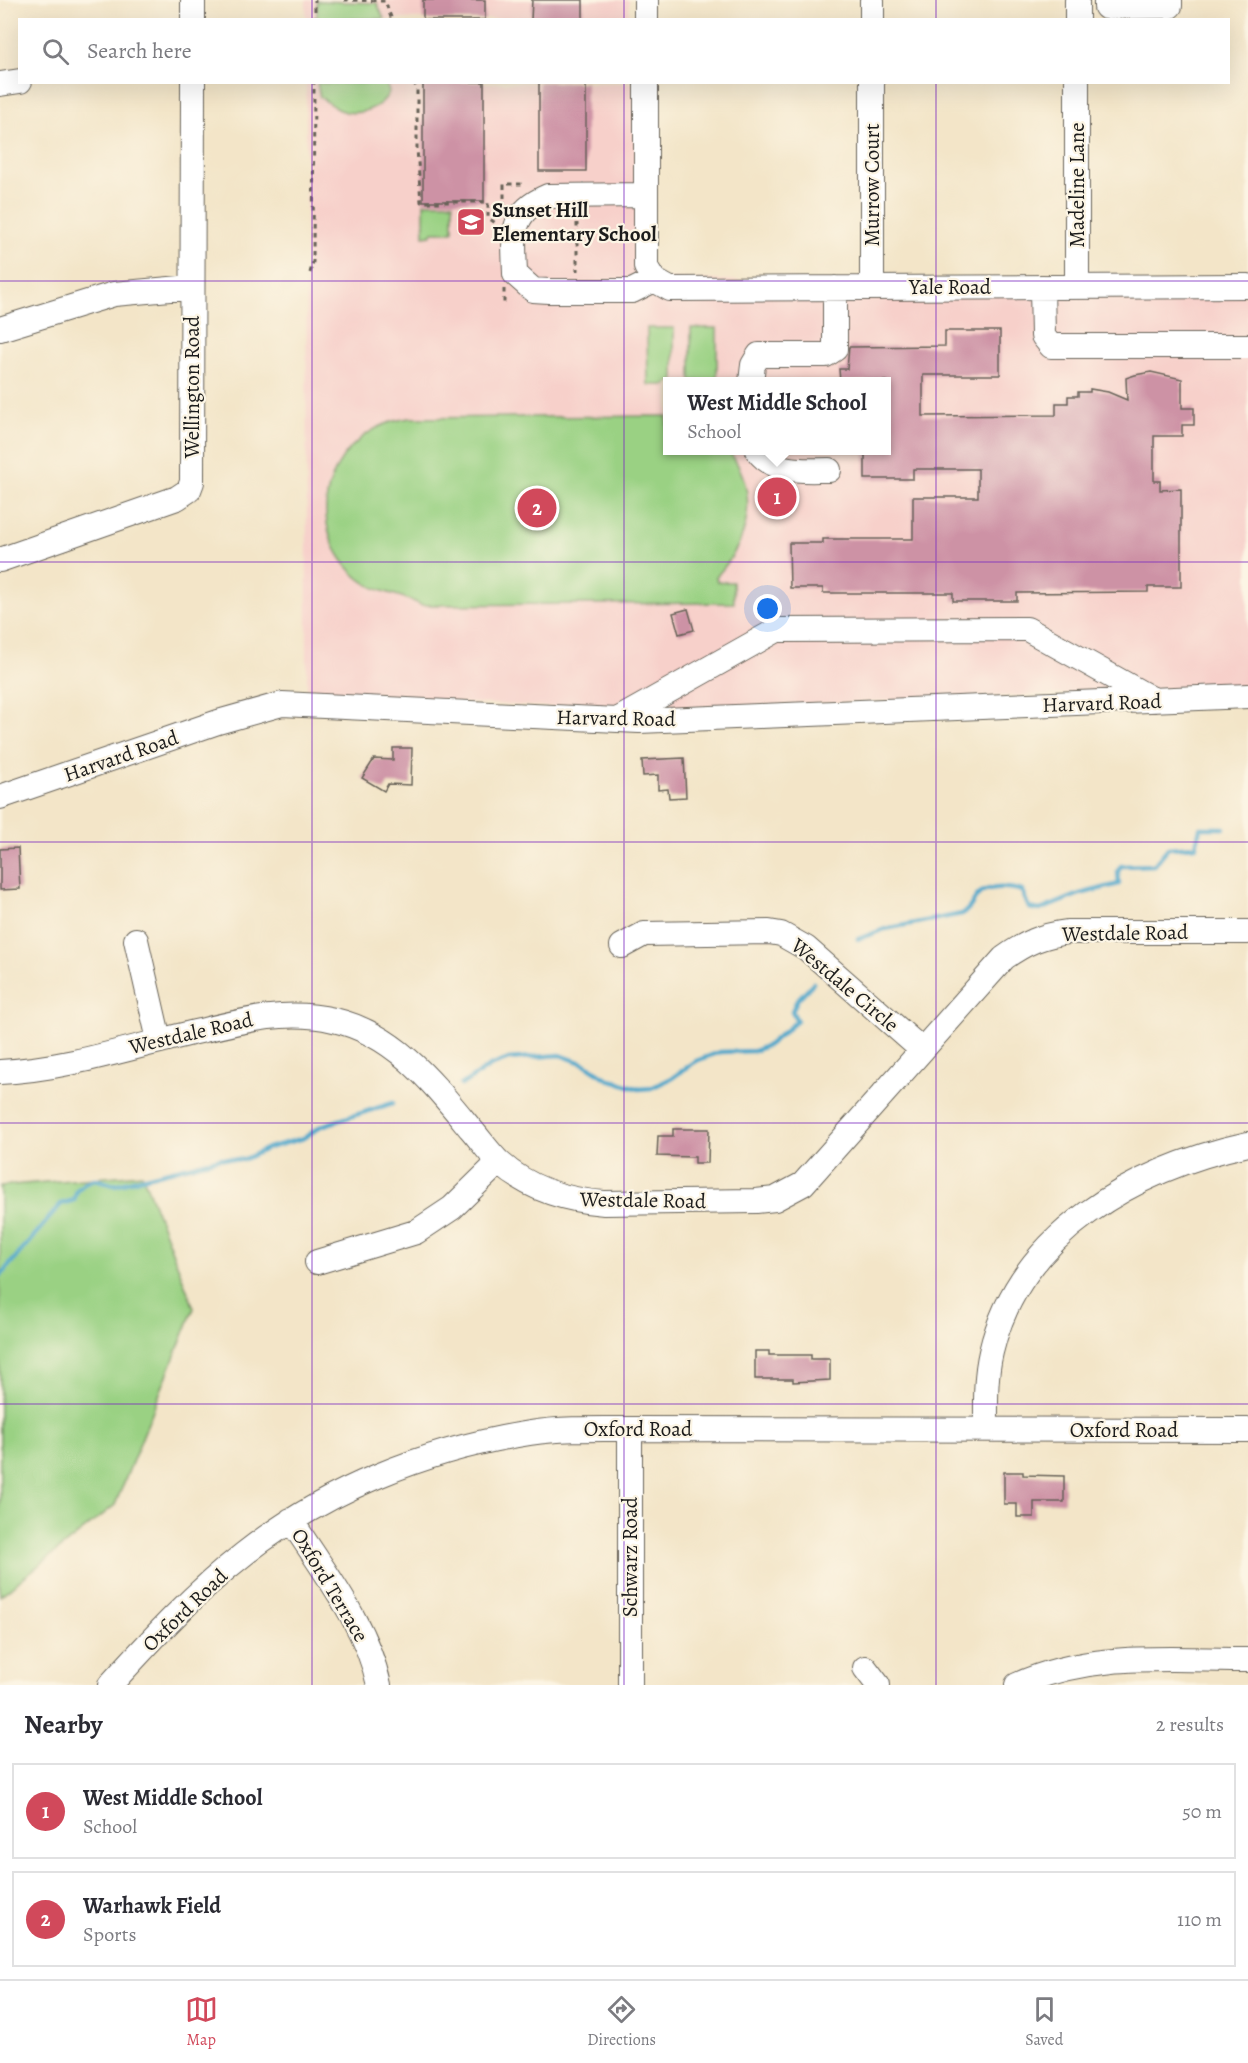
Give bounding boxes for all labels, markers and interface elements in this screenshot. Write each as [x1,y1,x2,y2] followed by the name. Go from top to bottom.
[18,18,1230,84] search box
[39,35,72,68] icon: search
[87,36,192,66] text: Search here
[1063,122,1091,248] street label: Madeline Lane
[858,123,886,247] street label: Murrow Court
[492,196,657,248] place label: Sunset Hill Elementary School
[455,206,487,238] school or university icon: Sunset Hill Elementary School
[908,273,992,301] street label: Yale Road
[178,315,206,459] street label: Wellington Road
[663,377,891,455] popup
[687,388,867,418] text: West Middle School
[687,418,741,445] text: School
[758,474,796,520] pin: 1
[518,486,556,530] pin: 2
[753,594,782,623] your location
[1042,687,1163,719] street label: Harvard Road
[556,703,677,733] street label: Harvard Road
[60,723,183,789] street label: Harvard Road
[1061,918,1189,948] street label: Westdale Road
[785,931,905,1038] street label: Westdale Circle
[125,1005,256,1061] street label: Westdale Road
[579,1185,707,1215] street label: Westdale Road
[584,1415,693,1443] street label: Oxford Road
[1070,1416,1179,1444] street label: Oxford Road
[616,1496,644,1617] street label: Schwarz Road
[285,1523,375,1647] street label: Oxford Terrace
[136,1562,234,1658] street label: Oxford Road
[24,1707,103,1742] text: Nearby
[1156,1711,1224,1738] text: 2 results
[83,1783,262,1813] text: West Middle School
[42,1798,49,1825] text: 1
[1182,1798,1222,1825] text: 50 m
[83,1813,137,1840] text: School
[83,1891,221,1921] text: Warhawk Field
[41,1906,50,1933] text: 2
[1177,1906,1222,1933] text: 110 m
[83,1921,136,1948] text: Sports
[185,1993,218,2051] tab: Map
[587,1993,656,2051] tab: Directions
[1025,1993,1063,2051] tab: Saved

